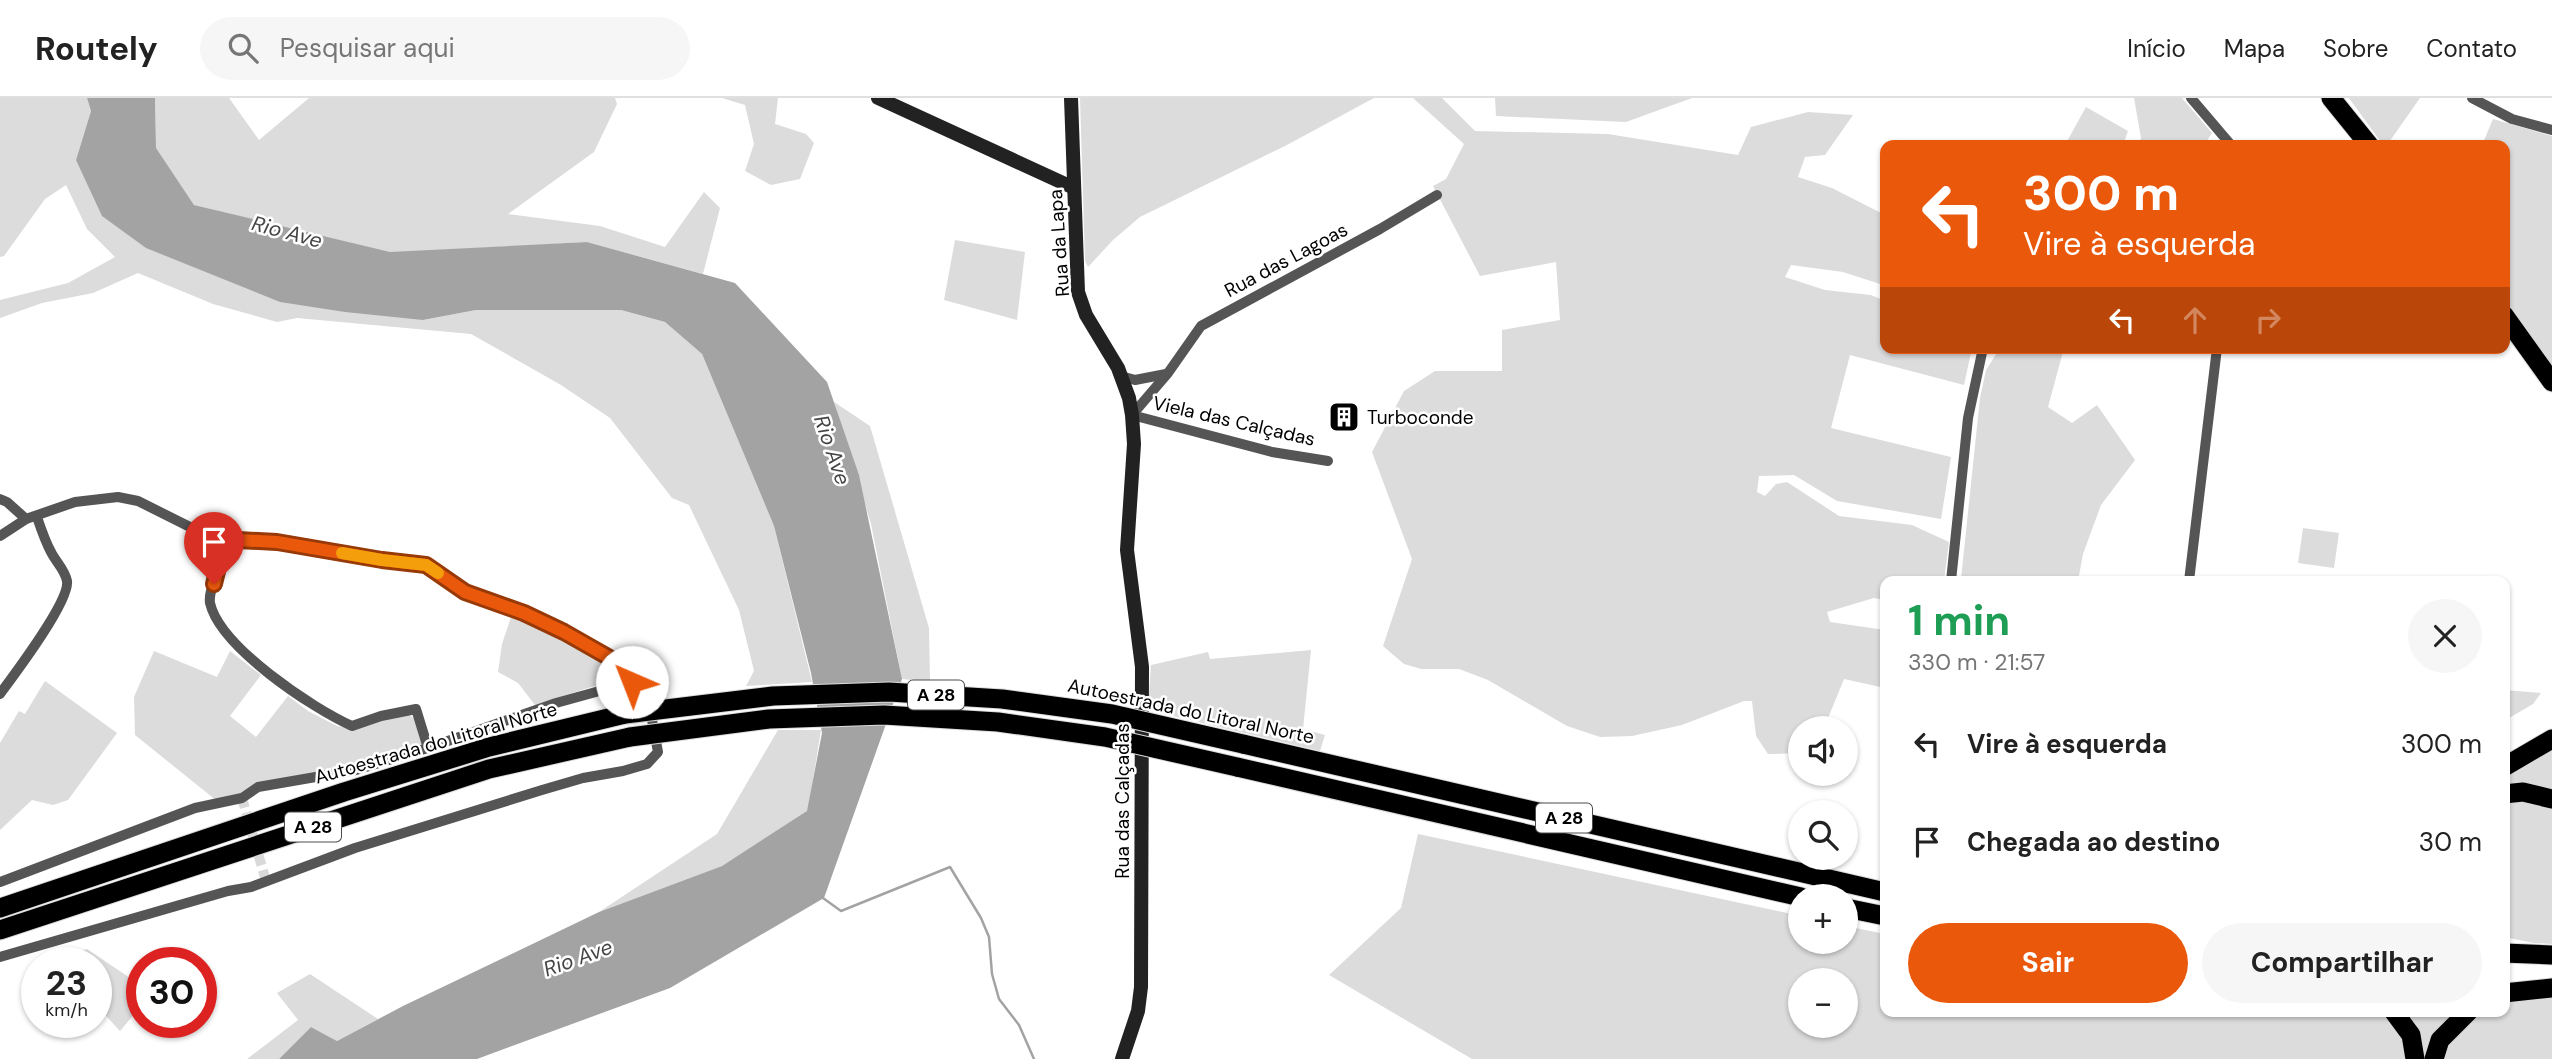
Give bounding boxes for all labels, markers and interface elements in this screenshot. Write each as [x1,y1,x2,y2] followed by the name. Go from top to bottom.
[200,17,690,80] search box
[35,27,158,70] text: Routely
[224,29,262,67] icon: search
[280,31,455,65] text: Pesquisar aqui
[2127,33,2186,64] text: Início
[2224,33,2285,64] text: Mapa
[2323,33,2388,64] text: Sobre
[2426,33,2517,64] text: Contato
[2023,161,2179,225] text: 300 m
[1908,168,1999,259] icon: left
[1043,189,1075,297] street label: Rua da Lapa
[249,209,325,255] water label: Rio Ave
[1220,217,1352,303] street label: Rua das Lagoas
[2023,223,2255,265] text: Vire à esquerda
[2103,301,2141,339] icon: left
[2176,301,2214,339] icon: ahead
[2249,301,2287,339] icon: right
[1150,390,1318,452] street label: Viela das Calçadas
[1327,400,1361,434] building icon: Turboconde
[1367,405,1474,430] place label: Turboconde
[807,411,857,489] water label: Rio Ave
[184,512,244,584] pin
[195,523,233,561] icon: arrive
[1908,593,2010,648] text: 1 min
[2408,599,2482,673] button: close
[595,645,669,719] position arrow
[1908,647,2045,677] text: 330 m · 21:57
[1066,673,1316,749] street label: Autoestrada do Litoral Norte
[908,680,964,710] road number: A 28
[312,696,560,790] street label: Autoestrada do Litoral Norte
[1788,716,1858,1038] map controls
[1788,716,1858,786] button: sound
[1110,723,1135,879] street label: Rua das Calçadas
[1908,725,1946,763] icon: left
[1967,727,2167,761] text: Vire à esquerda
[2401,727,2482,761] text: 300 m
[1788,800,1858,870] button: search
[1536,804,1592,832] road number: A 28
[285,812,341,842] road number: A 28
[1908,823,1946,861] icon: arrive
[1967,825,2220,859] text: Chegada ao destino
[2419,825,2482,859] text: 30 m
[1788,884,1858,954] button: +
[1908,923,2188,1003] button: Sair
[2202,923,2482,1003] button: Compartilhar
[539,933,617,983] water label: Rio Ave
[126,947,217,1038] speed limit sign: 30
[46,960,87,1006] text: 23
[1788,968,1858,1038] button: −
[45,998,88,1022] text: km/h

